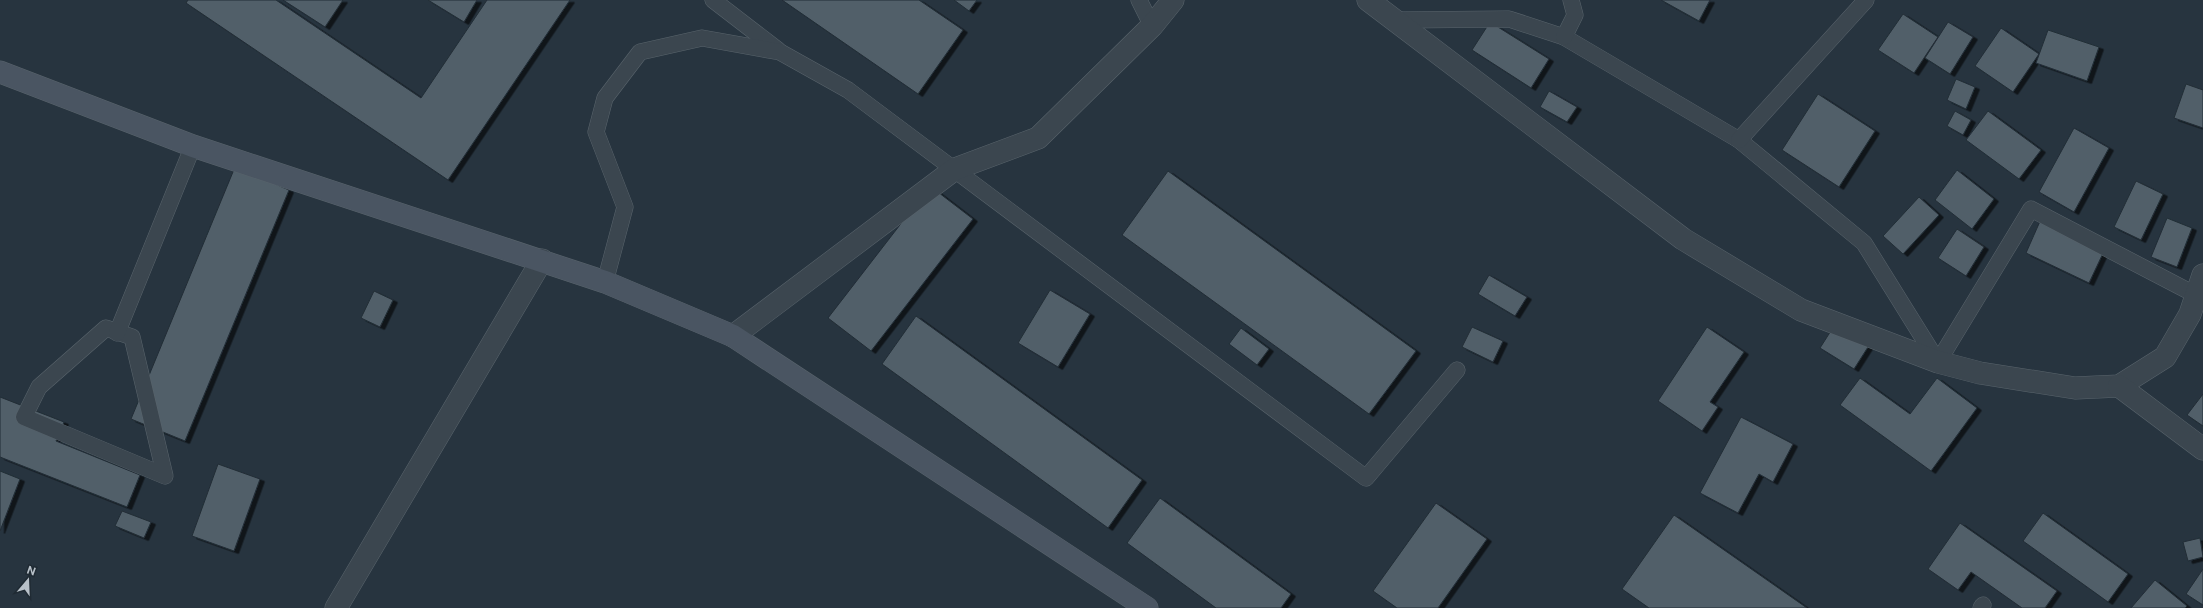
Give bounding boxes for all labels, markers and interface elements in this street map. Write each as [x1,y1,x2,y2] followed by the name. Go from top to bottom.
[8,560,48,600] north arrow
[25,563,37,578] text: N

